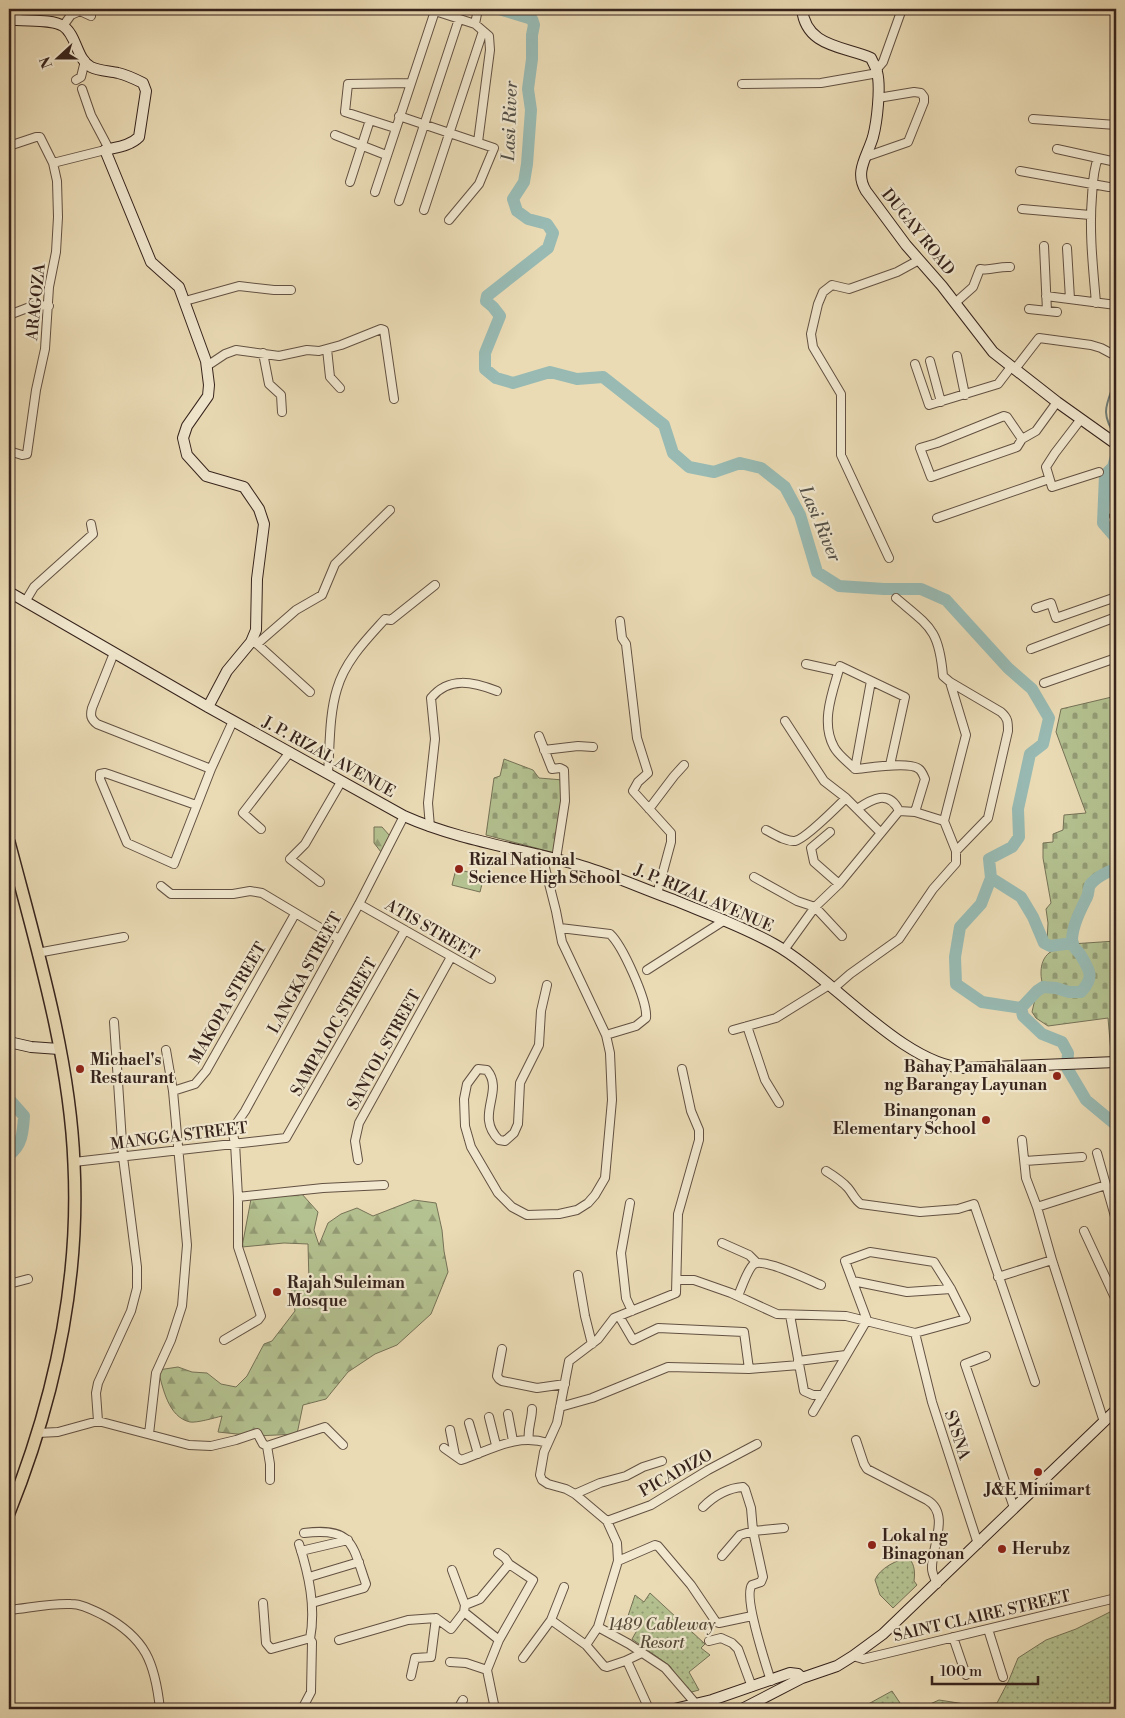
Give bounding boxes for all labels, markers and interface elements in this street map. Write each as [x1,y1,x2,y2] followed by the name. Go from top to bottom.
[32,32,82,82] north arrow
[36,54,57,71] text: N
[497,80,523,162] water label: Lasi River
[877,185,959,279] street label: DUGAY ROAD
[22,262,50,342] street label: ARAGOZA
[793,482,846,566] water label: Lasi River
[258,712,399,802] street label: J. P. RIZAL AVENUE
[469,850,621,888] place label: Rizal National Science High School
[631,859,776,936] street label: J. P. RIZAL AVENUE
[453,863,465,875] marker: Rizal National Science High School
[381,895,482,965] street label: ATIS STREET
[263,909,347,1037] street label: LANGKA STREET
[185,939,271,1067] street label: MAKOPA STREET
[286,954,382,1100] street label: SAMPALOC STREET
[343,987,425,1113] street label: SANTOL STREET
[90,1050,174,1088] place label: Michael's Restaurant
[884,1057,1047,1095] place label: Bahay Pamahalaan ng Barangay Layunan
[74,1063,86,1075] marker: Michael's Restaurant
[1051,1070,1063,1082] marker: Bahay Pamahalaan ng Barangay Layunan
[833,1101,977,1139] place label: Binangonan Elementary School
[980,1114,992,1126] marker: Binangonan Elementary School
[109,1118,249,1154] street label: MANGGA STREET
[287,1273,405,1311] place label: Rajah Suleiman Mosque
[271,1286,283,1298] marker: Rajah Suleiman Mosque
[940,1408,975,1463] street label: SYSNA
[636,1445,716,1501] street label: PICADIZO
[1032,1466,1044,1478] marker: J&E Minimart
[983,1480,1091,1500] place label: J&E Minimart
[882,1526,965,1564] place label: Lokal ng Binagonan
[866,1539,878,1551] marker: Lokal ng Binagonan
[1012,1539,1070,1559] place label: Herubz
[996,1543,1008,1555] marker: Herubz
[891,1586,1073,1646] street label: SAINT CLAIRE STREET
[609,1615,716,1653] park label: 1489 Cableway Resort
[932,1653,1039,1685] scale bar
[940,1662,982,1681] text: 100 m

